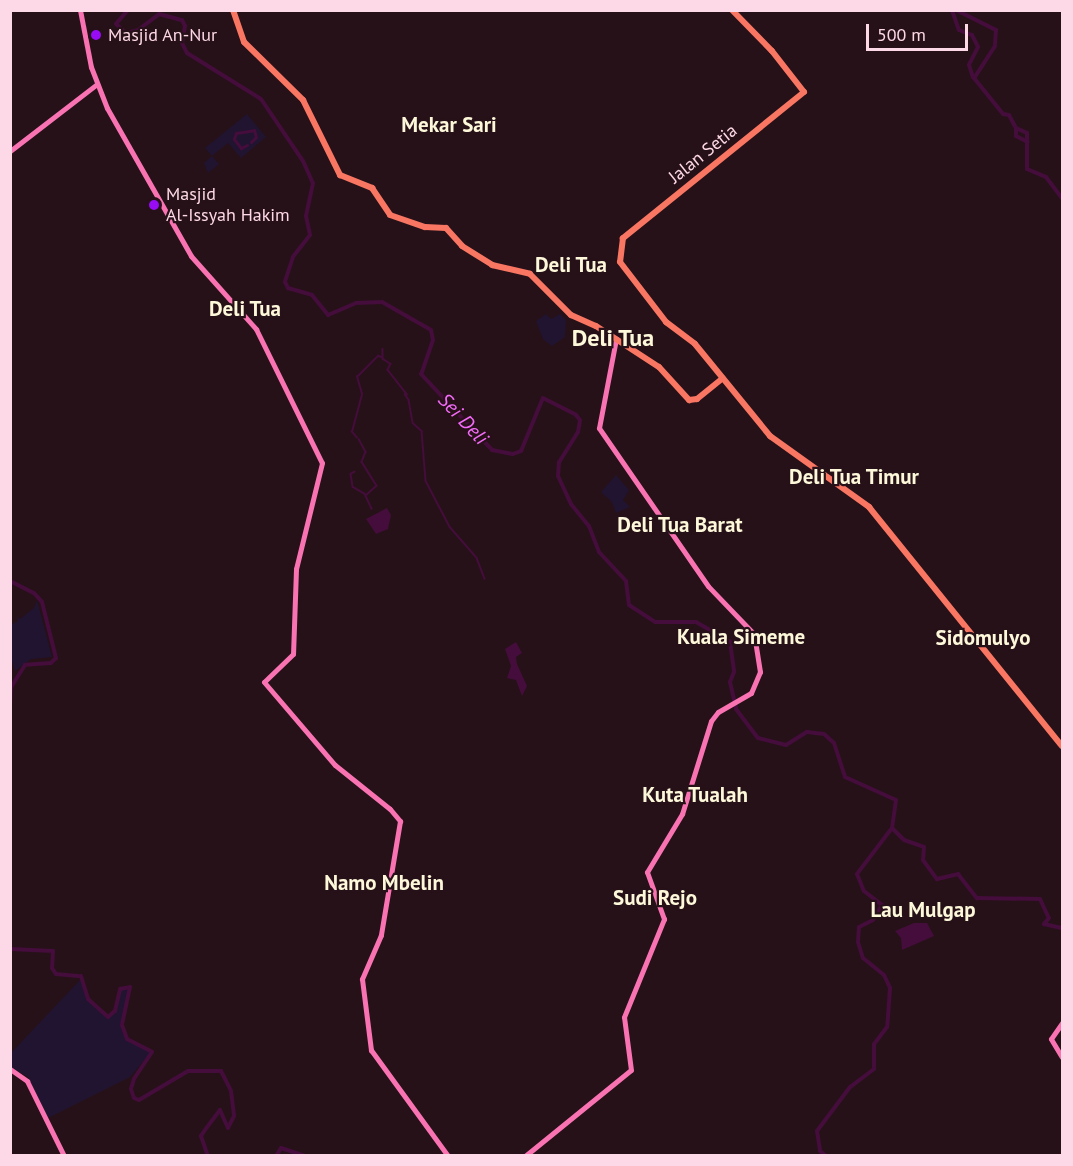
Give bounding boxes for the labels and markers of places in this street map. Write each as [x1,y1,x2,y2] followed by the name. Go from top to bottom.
[108,24,218,46] place label: Masjid An-Nur
[89,28,103,42] marker: Masjid An-Nur
[166,184,290,226] place label: Masjid Al-Issyah Hakim
[147,198,161,212] marker: Masjid Al-Issyah Hakim

